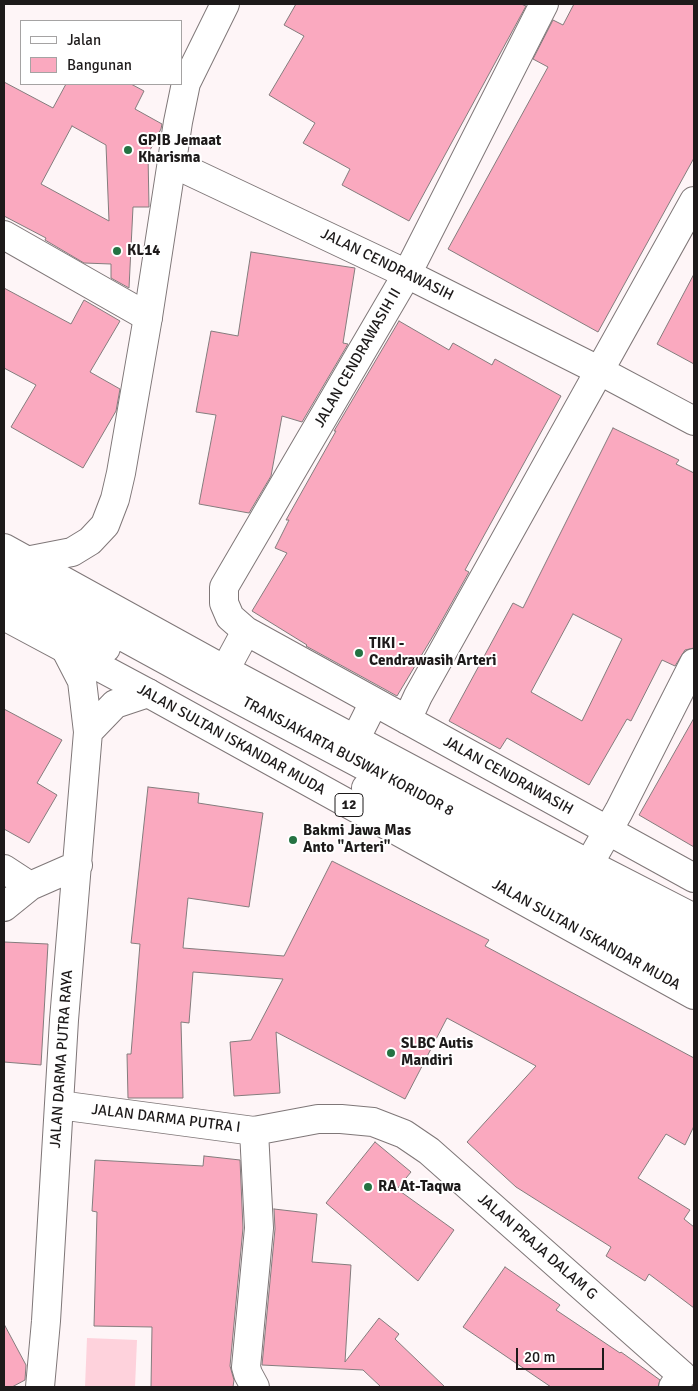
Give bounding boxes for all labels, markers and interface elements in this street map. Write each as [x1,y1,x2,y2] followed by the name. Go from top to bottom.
[20,20,182,85] legend
[67,31,101,49] text: Jalan
[67,56,132,74] text: Bangunan
[138,132,221,167] place label: GPIB Jemaat Kharisma
[122,144,134,156] marker: GPIB Jemaat Kharisma
[318,225,456,305] street label: JALAN CENDRAWASIH
[127,242,160,260] place label: KL14
[111,245,123,257] marker: KL14
[311,285,405,431] street label: JALAN CENDRAWASIH II
[369,635,497,670] place label: TIKI - Cendrawasih Arteri
[353,647,365,659] marker: TIKI - Cendrawasih Arteri
[134,681,328,799] street label: JALAN SULTAN ISKANDAR MUDA
[239,694,457,820] street label: TRANSJAKARTA BUSWAY KORIDOR 8
[440,733,576,819] street label: JALAN CENDRAWASIH
[335,794,363,816] road number: 12
[303,822,411,857] place label: Bakmi Jawa Mas Anto "Arteri"
[287,834,299,846] marker: Bakmi Jawa Mas Anto "Arteri"
[489,876,683,994] street label: JALAN SULTAN ISKANDAR MUDA
[47,969,77,1149] street label: JALAN DARMA PUTRA RAYA
[401,1035,473,1070] place label: SLBC Autis Mandiri
[385,1047,397,1059] marker: SLBC Autis Mandiri
[90,1101,242,1137] street label: JALAN DARMA PUTRA I
[378,1178,461,1196] place label: RA At-Taqwa
[362,1181,374,1193] marker: RA At-Taqwa
[474,1190,600,1304] street label: JALAN PRAJA DALAM G
[518,1338,606,1370] scale bar
[524,1348,555,1366] text: 20 m

